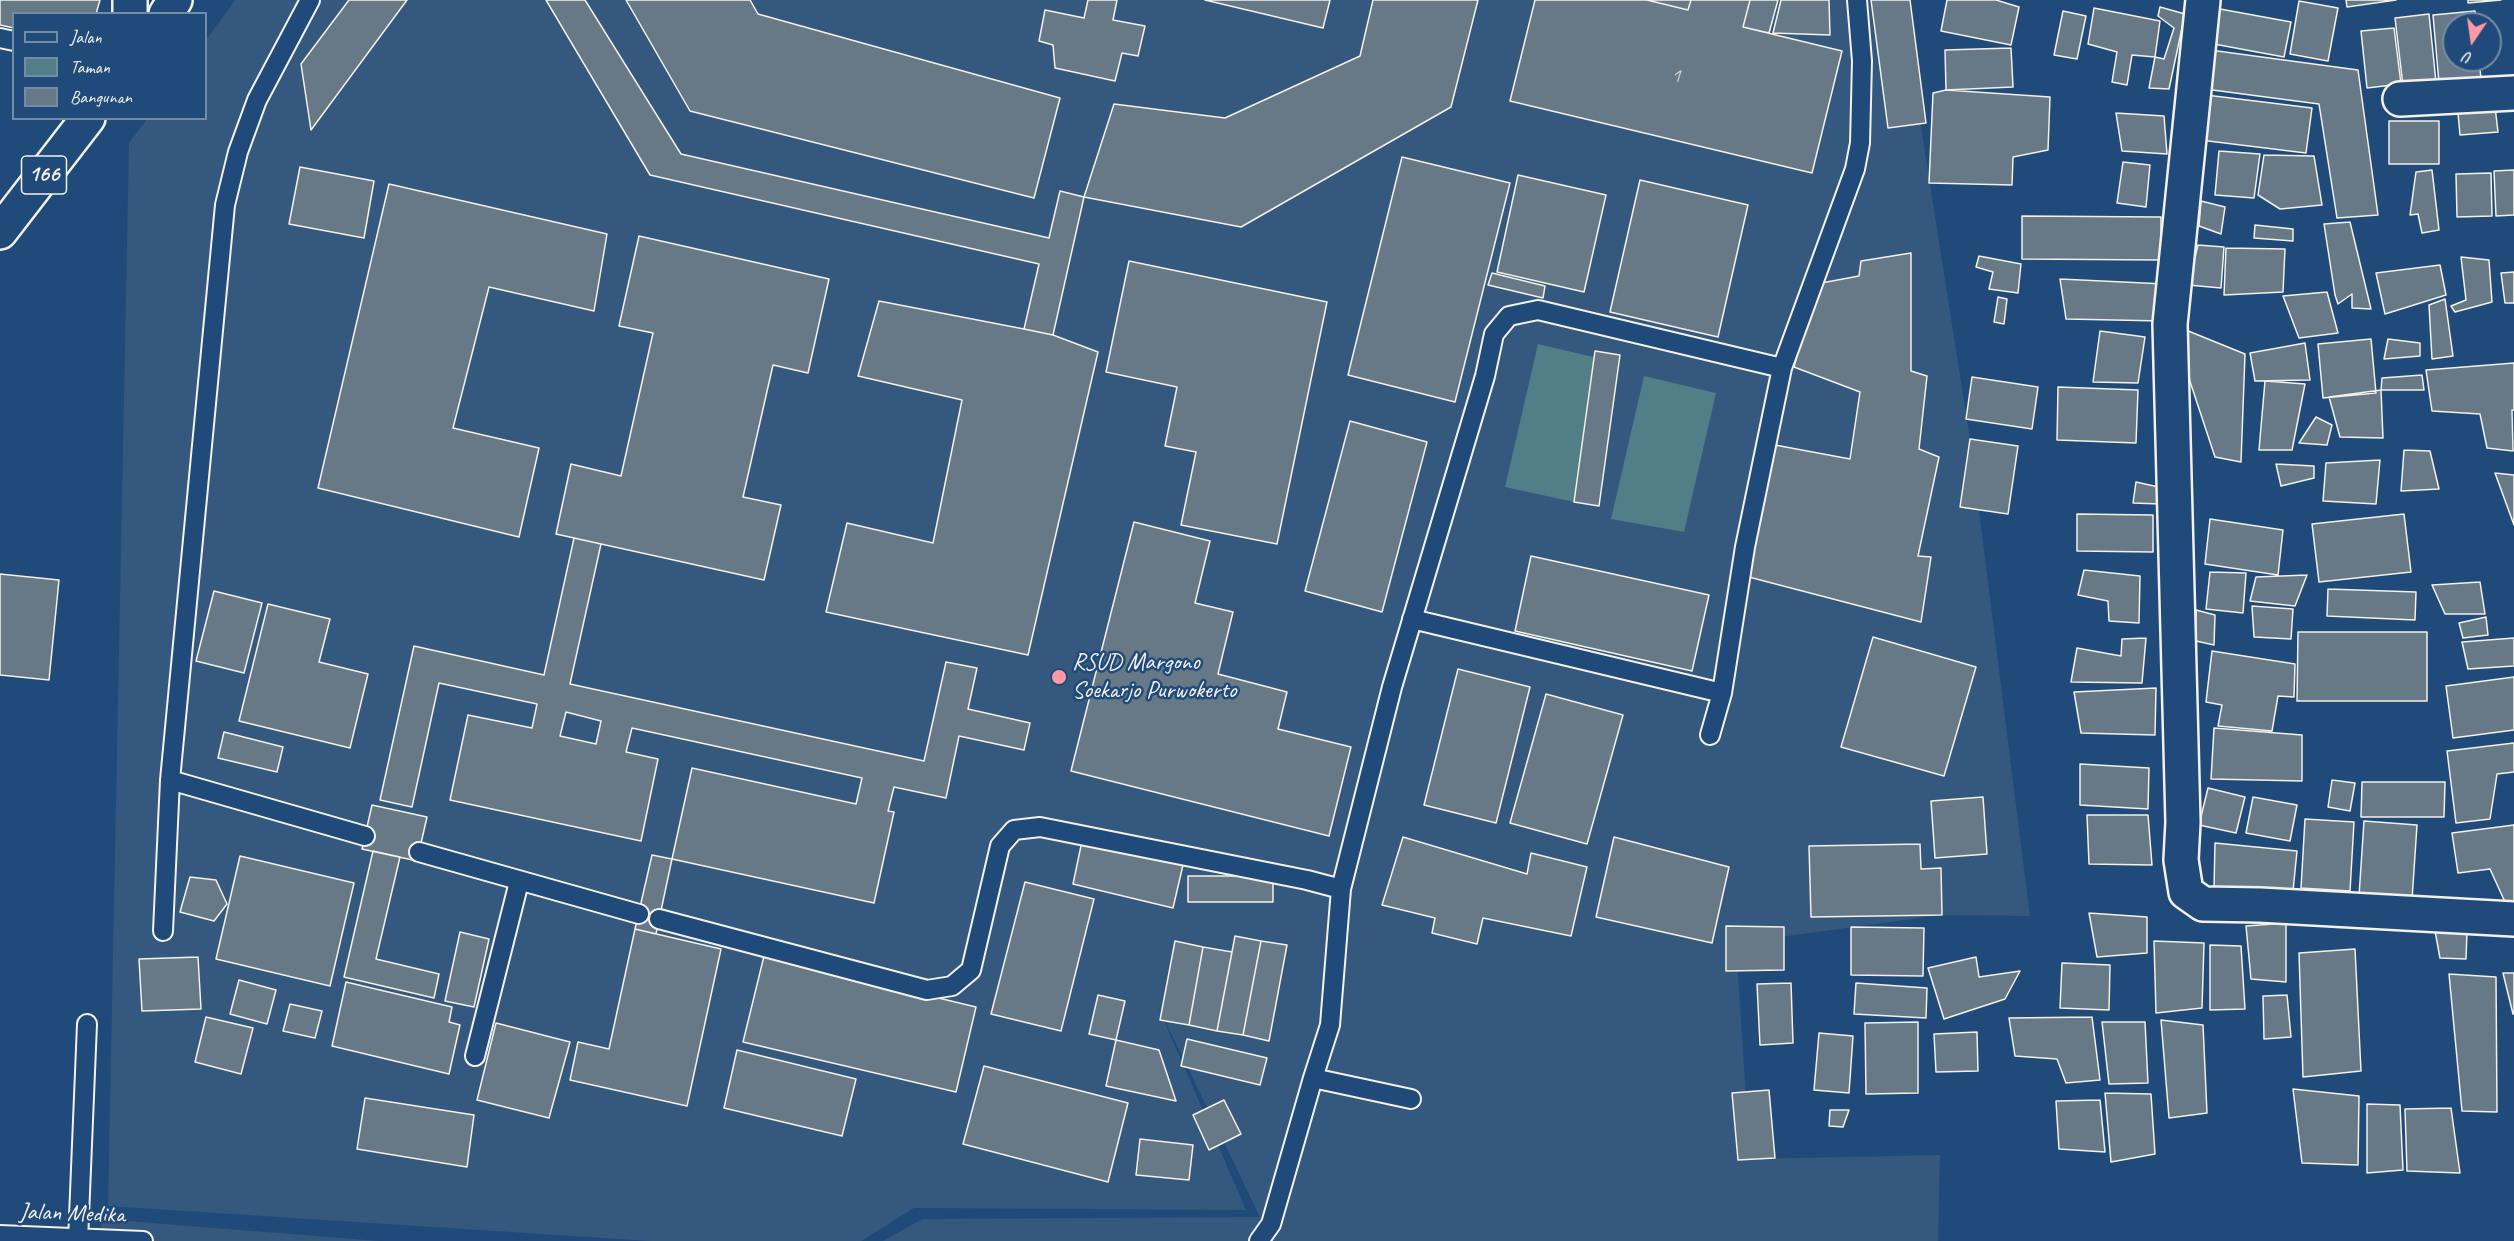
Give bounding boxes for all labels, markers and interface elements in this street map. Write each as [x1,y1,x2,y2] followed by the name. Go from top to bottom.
[12,12,207,120] legend
[2442,12,2502,72] north arrow
[70,26,102,48] text: Jalan
[2462,47,2474,68] text: U
[70,56,110,78] text: Taman
[1671,63,1681,89] house number: 1
[70,86,132,108] text: Bangunan
[22,156,66,194] road number: 166
[1072,649,1237,705] place label: RSUD Margono Soekarjo Purwokerto
[1050,668,1068,686] marker: RSUD Margono Soekarjo Purwokerto
[19,1198,125,1230] street label: Jalan Medika

